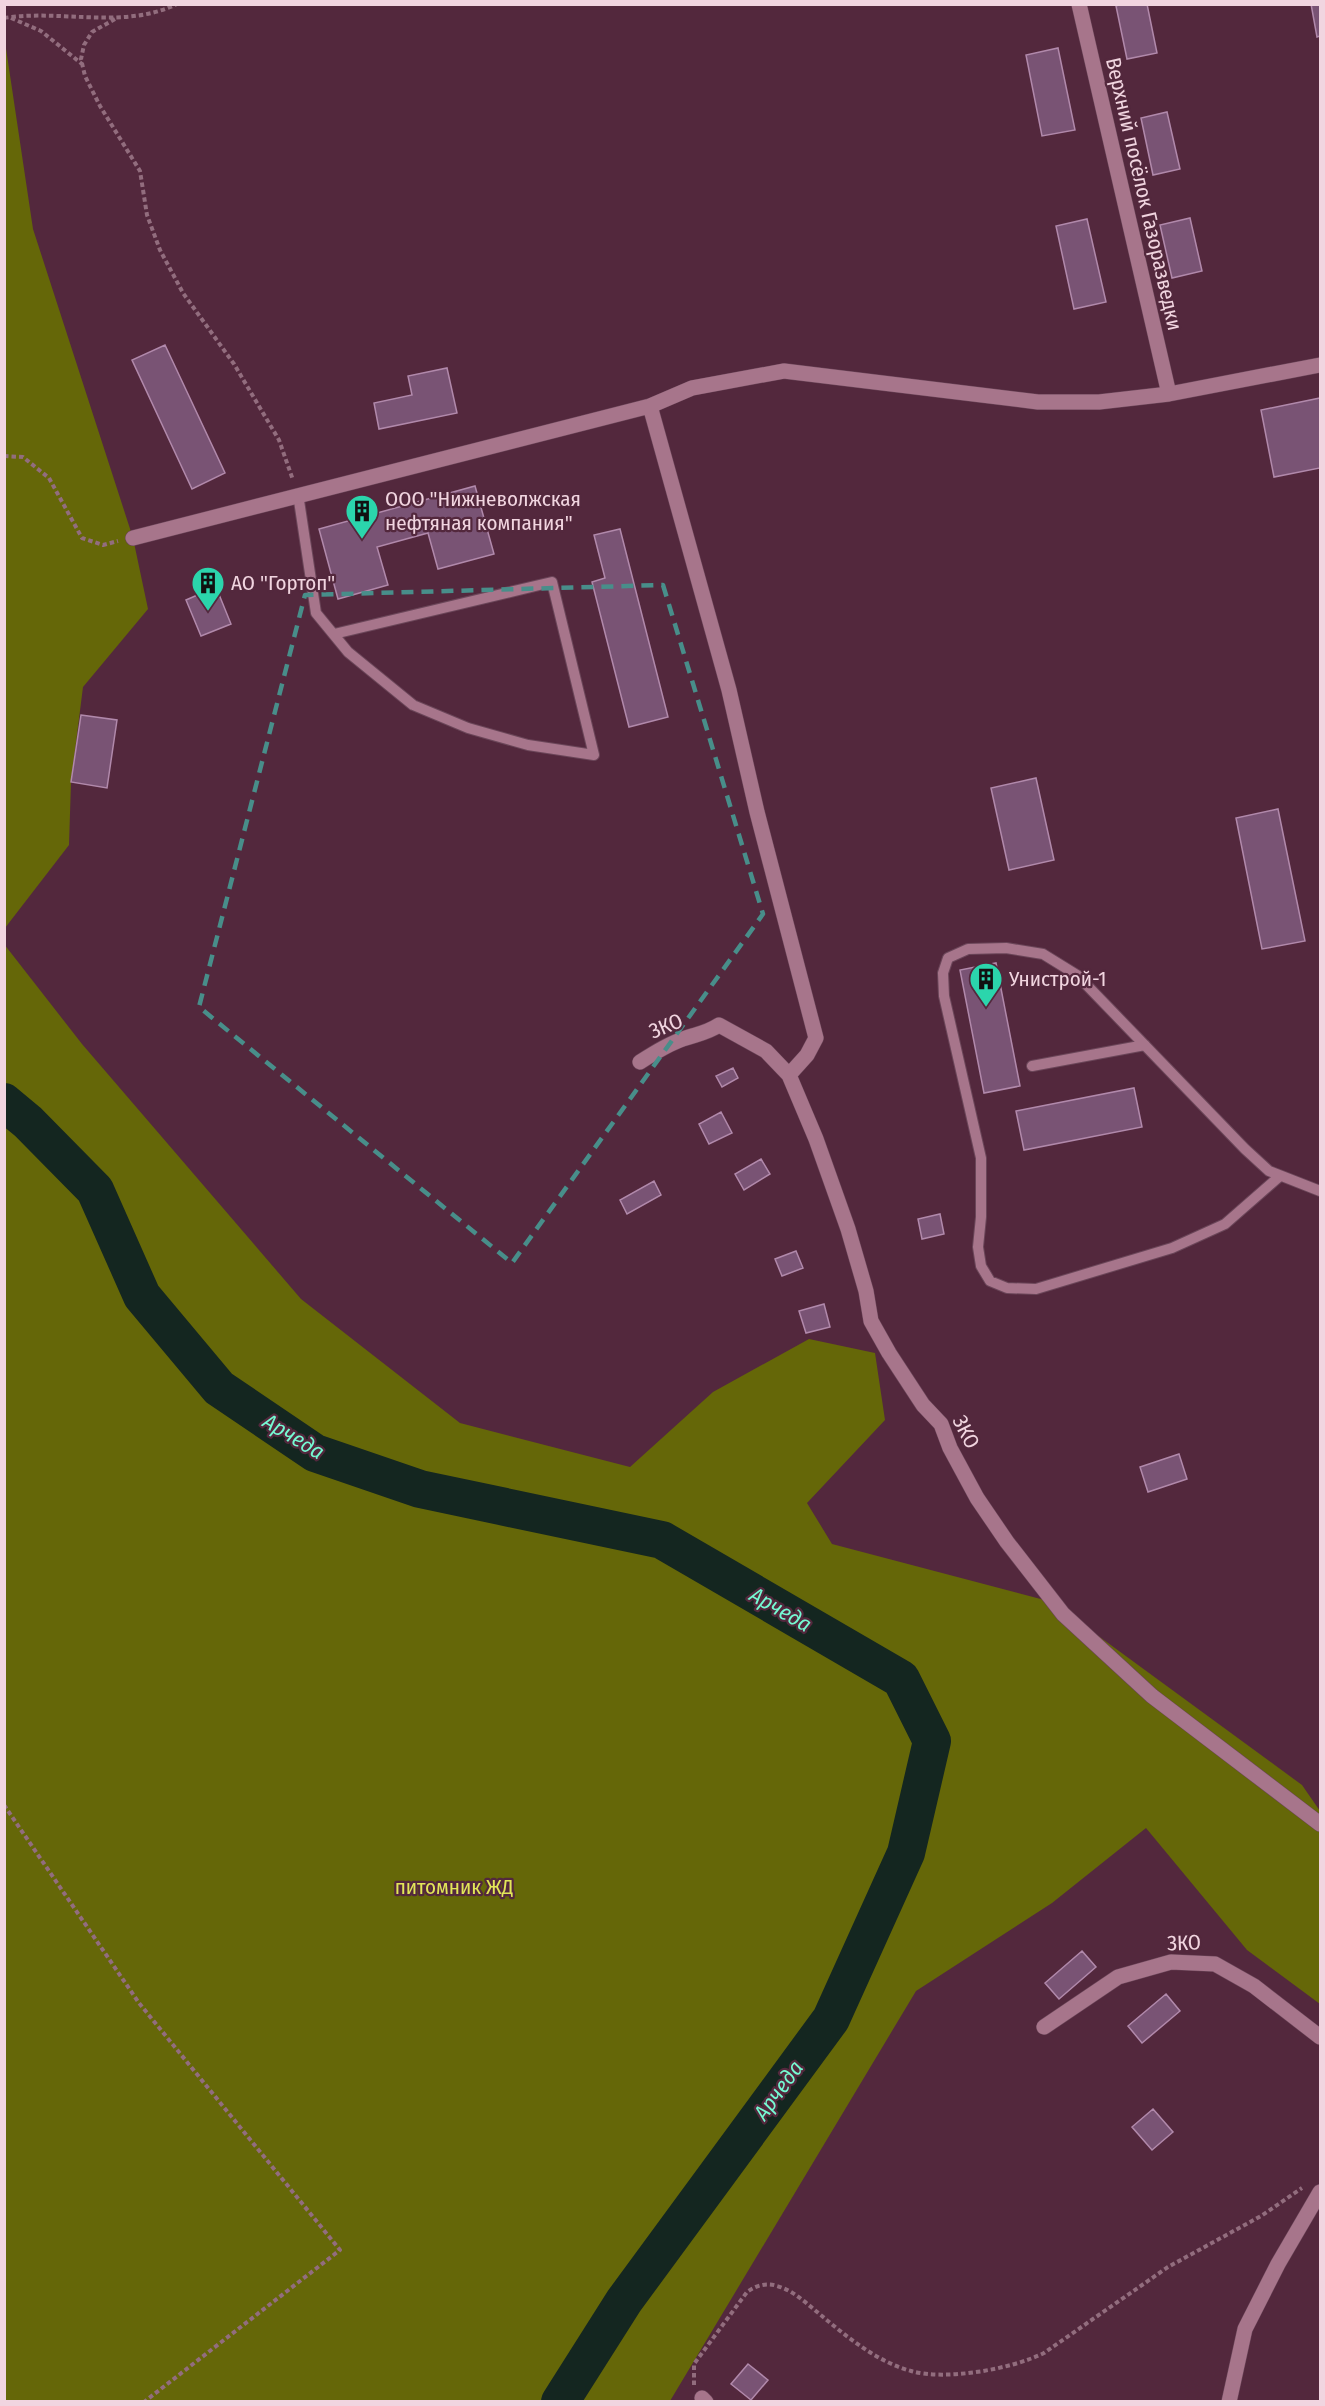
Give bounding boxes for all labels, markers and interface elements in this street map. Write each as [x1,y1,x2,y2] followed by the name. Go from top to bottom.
[1100,55,1188,333] street label: Верхний посёлок Газоразведки
[385,486,581,536] place label: ООО "Нижневолжская нефтяная компания"
[344,493,380,540] building icon: ООО "Нижневолжская нефтяная компания"
[190,565,226,612] building icon: АО "Гортоп"
[231,570,335,596] place label: АО "Гортоп"
[968,961,1004,1008] building icon: Унистрой-1
[1008,966,1107,992] place label: Унистрой-1
[645,1007,687,1045] street label: ЗКО
[257,1407,329,1465] water label: Арчеда
[947,1411,985,1453] street label: ЗКО
[744,1580,817,1638] water label: Арчеда
[395,1874,513,1900] park label: питомник ЖД
[1167,1929,1201,1957] street label: ЗКО
[747,2055,809,2126] water label: Арчеда

